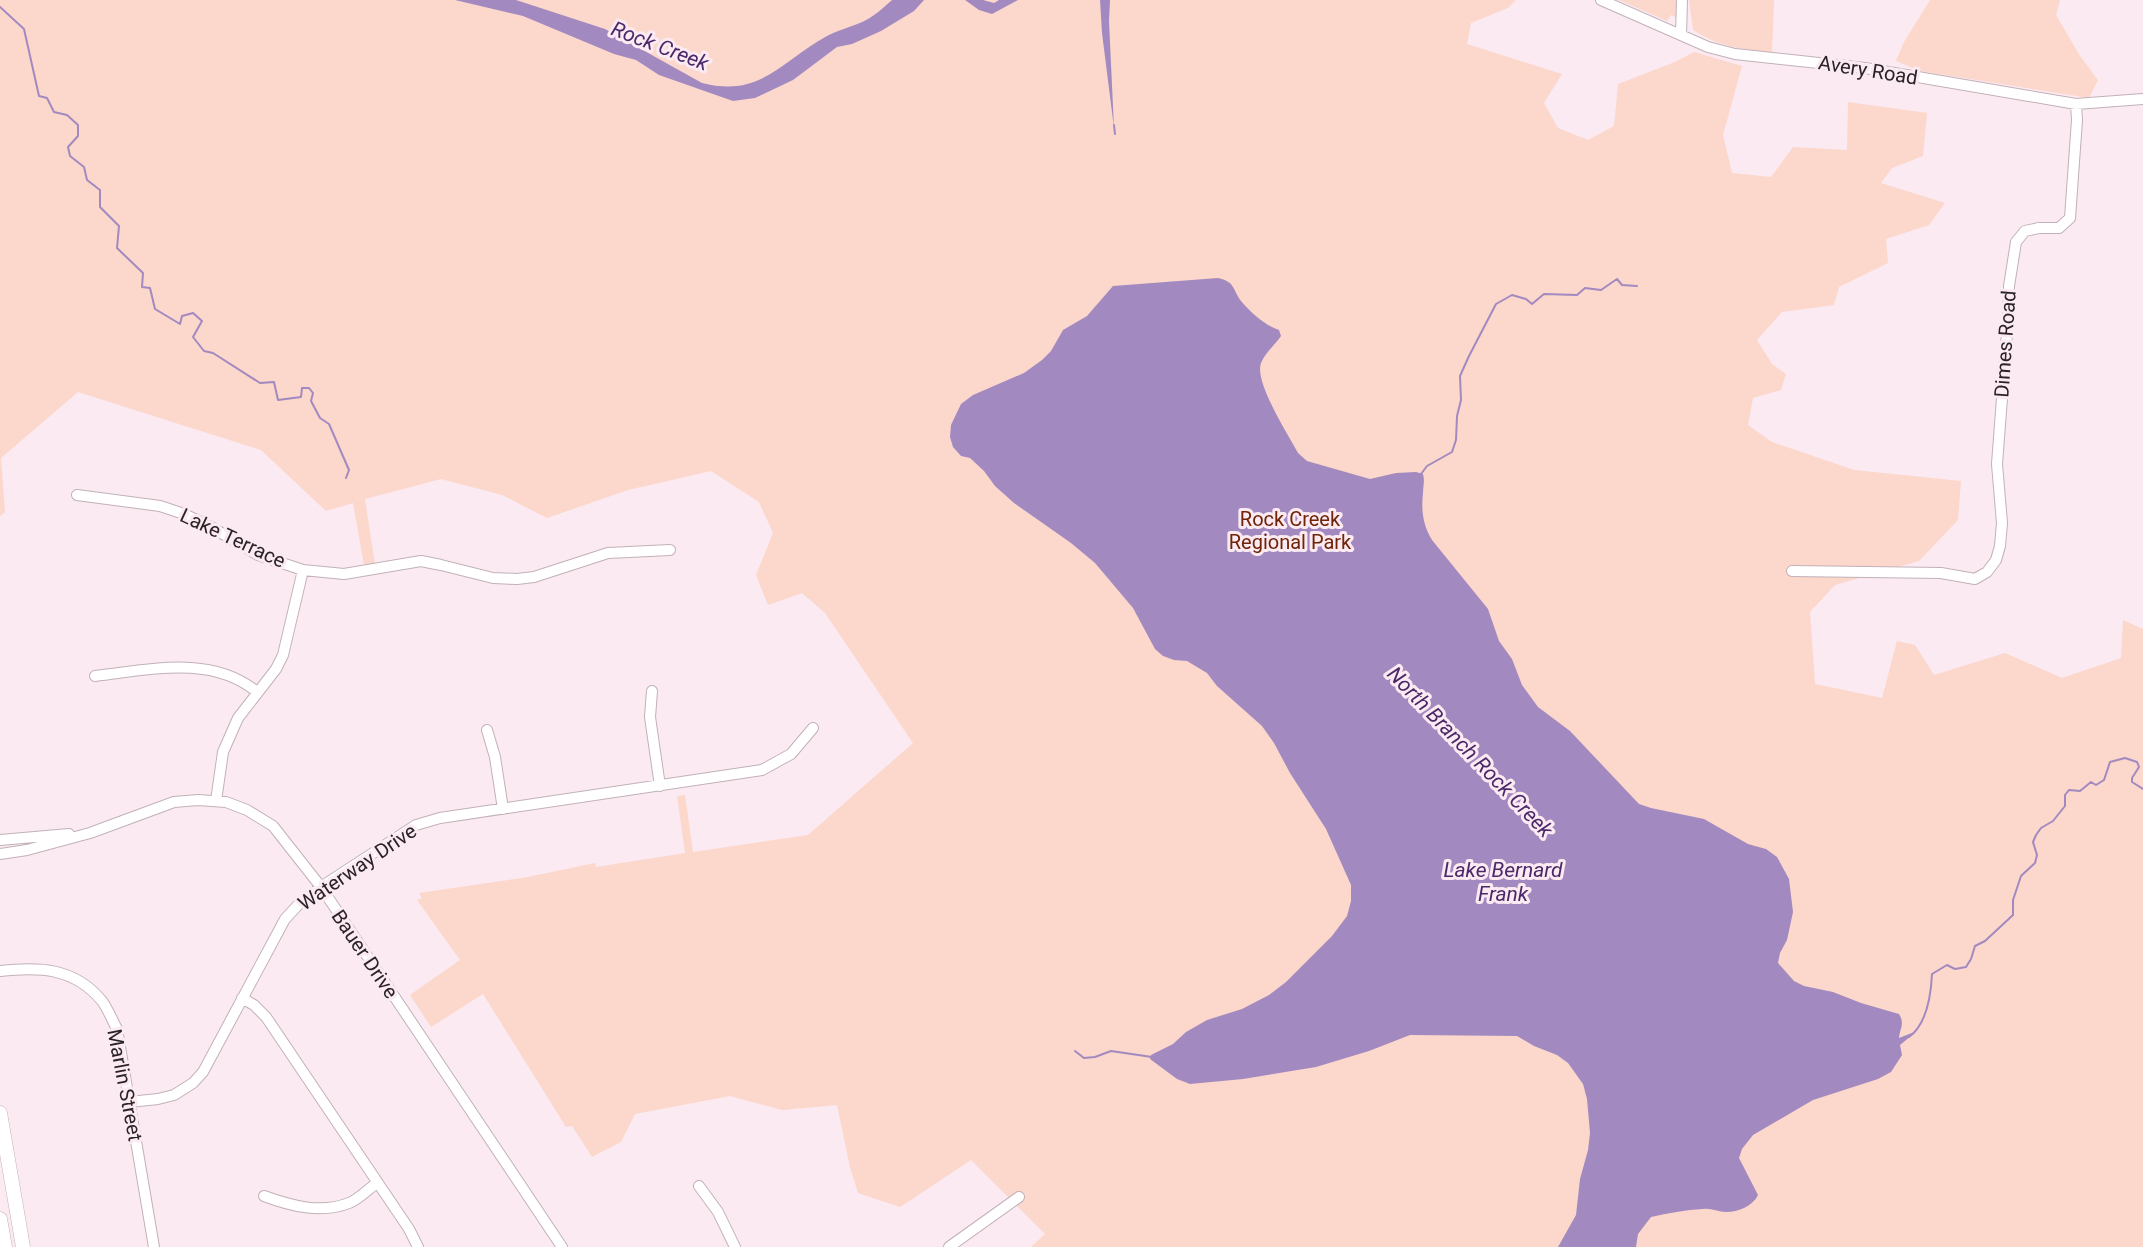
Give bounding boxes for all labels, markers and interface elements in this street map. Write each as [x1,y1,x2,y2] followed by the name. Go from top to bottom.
[608,16,713,76] water label: Rock Creek
[1817,50,1919,90] street label: Avery Road
[1989,290,2021,398] street label: Dimes Road
[177,503,289,573] street label: Lake Terrace
[1229,507,1352,554] park label: Rock Creek Regional Park
[1382,662,1558,843] water label: North Branch Rock Creek
[293,819,421,915] street label: Waterway Drive
[1443,858,1563,906] water label: Lake Bernard Frank
[327,905,403,1003] street label: Bauer Drive
[102,1027,148,1143] street label: Marlin Street

